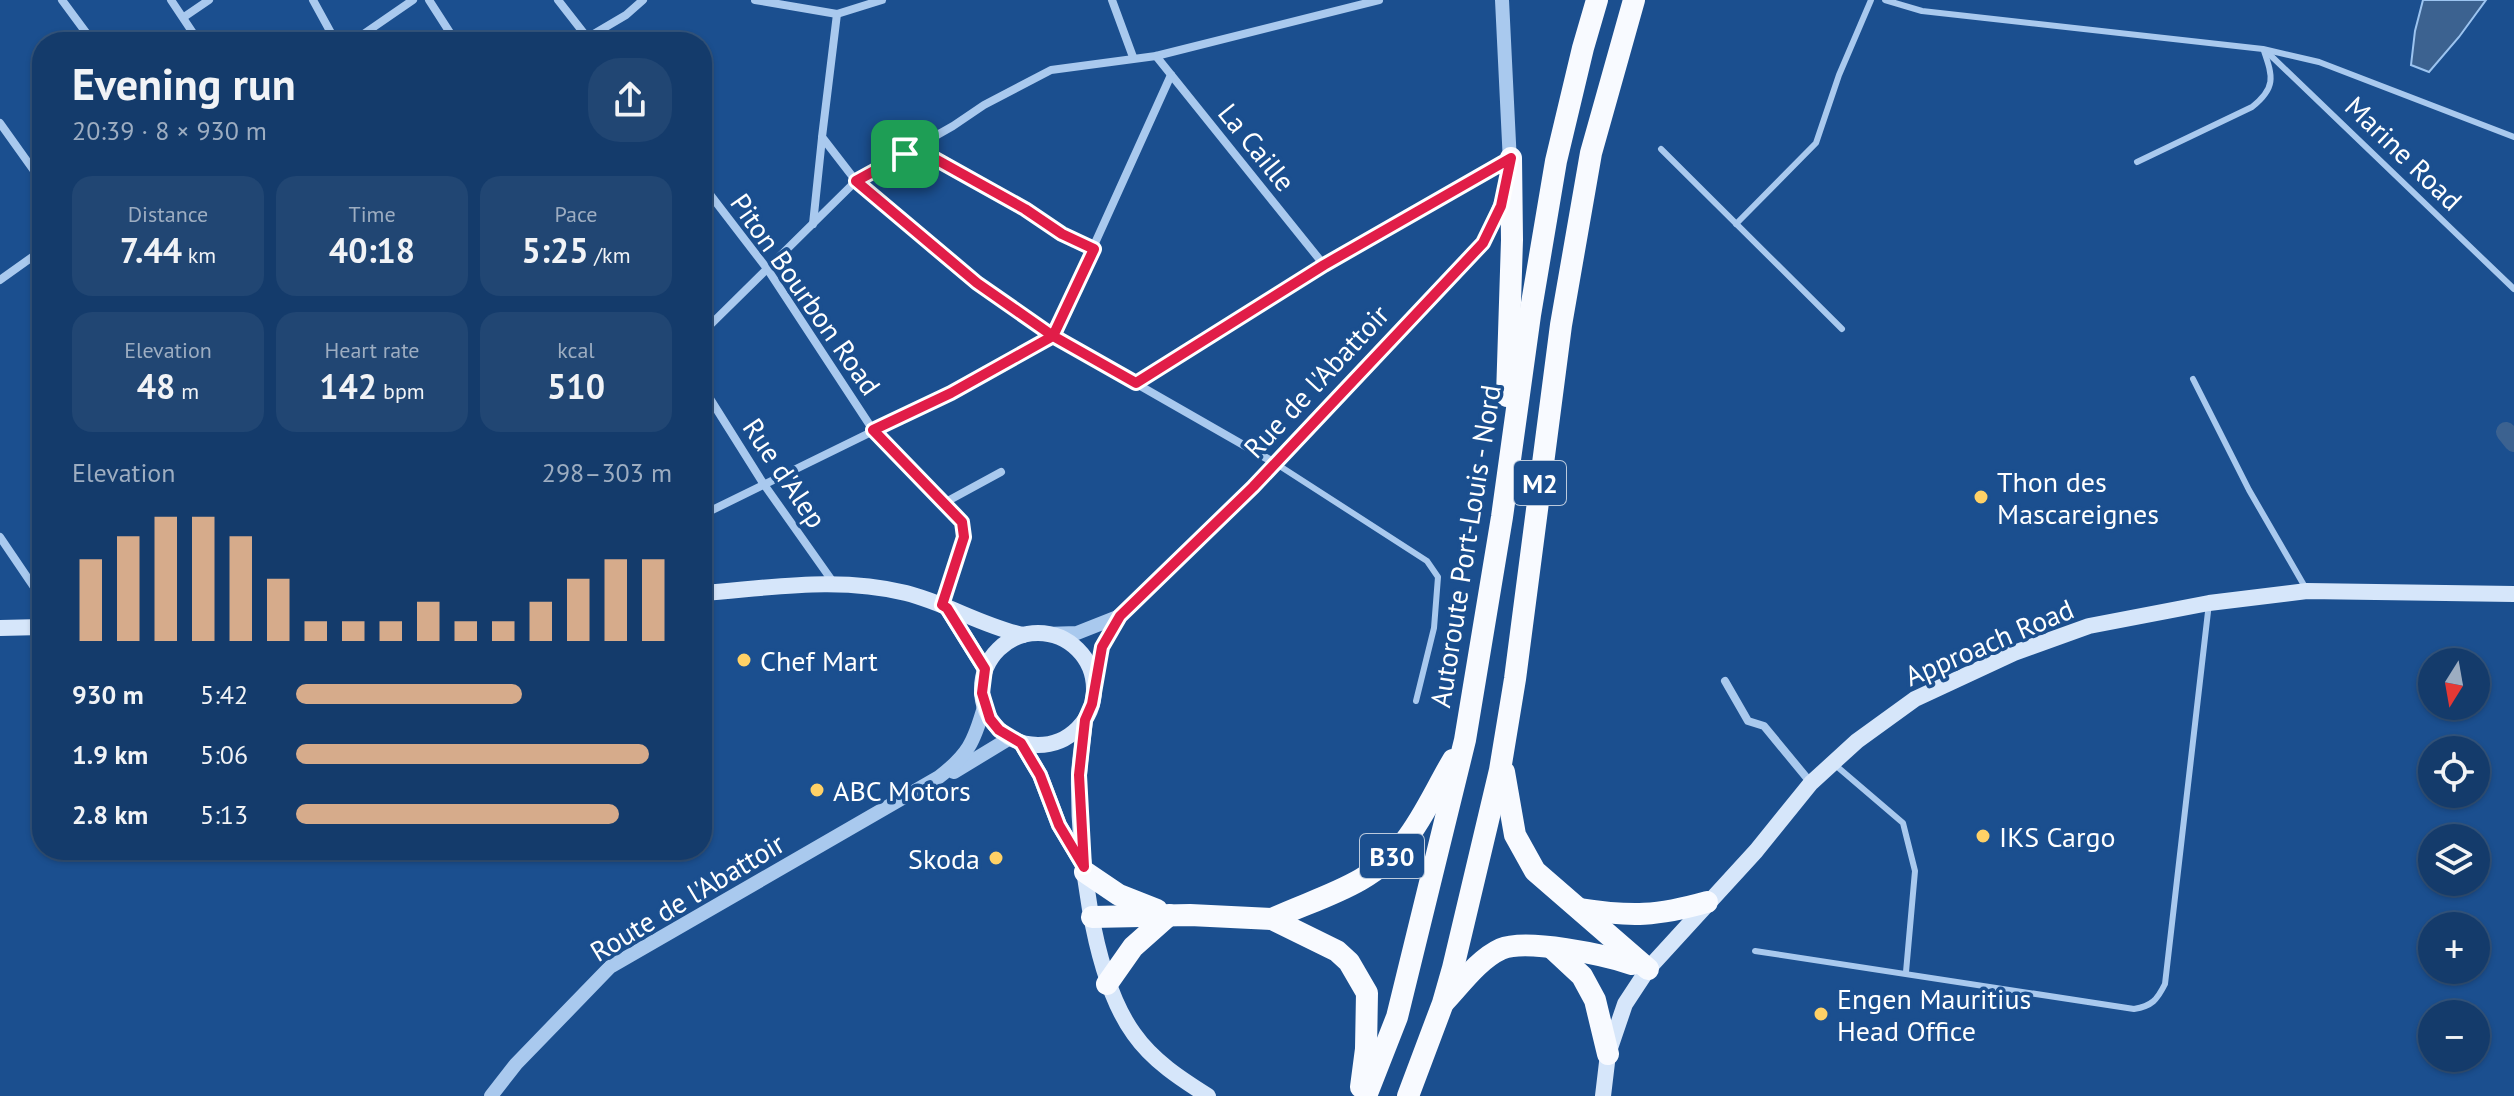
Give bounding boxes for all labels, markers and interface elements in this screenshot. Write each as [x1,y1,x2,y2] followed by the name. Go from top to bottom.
[72,55,296,112] text: Evening run
[588,58,672,142] button: share
[2337,88,2471,218] street label: Marine Road
[1210,95,1304,199] street label: La Caille
[72,114,267,147] text: 20:39 · 8 × 930 m
[871,120,939,188] pin
[883,132,927,176] icon: arrive
[723,186,889,402] street label: Piton Bourbon Road
[128,200,208,228] text: Distance
[348,200,396,228] text: Time
[554,200,598,228] text: Pace
[120,228,182,272] text: 7.44
[329,228,415,272] text: 40:18
[521,228,588,272] text: 5:25
[182,241,216,269] text: km
[588,241,631,269] text: /km
[1235,296,1397,466] street label: Rue de l'Abattoir
[124,336,212,364] text: Elevation
[324,336,420,364] text: Heart rate
[557,336,595,364] text: kcal
[137,364,175,408] text: 48
[319,364,377,408] text: 142
[547,364,605,408] text: 510
[175,377,199,405] text: m
[377,377,425,405] text: bpm
[1421,382,1509,710] street label: Autoroute Port-Louis - Nord
[735,411,835,535] street label: Rue d'Alep
[72,456,176,489] text: Elevation
[542,456,672,489] text: 298–303 m
[1514,461,1566,505] road number: M2
[1997,463,2159,532] place label: Thon des Mascareignes
[1972,488,1990,506] marker: Thon des Mascareignes
[1899,590,2079,694] street label: Approach Road
[760,642,878,679] place label: Chef Mart
[2418,648,2490,720] north arrow
[2418,648,2490,1072] map controls
[735,651,753,669] marker: Chef Mart
[72,678,144,711] text: 930 m
[200,678,248,711] text: 5:42
[2418,736,2490,808] button: locate
[72,738,148,771] text: 1.9 km
[200,738,248,771] text: 5:06
[833,772,971,809] place label: ABC Motors
[808,781,826,799] marker: ABC Motors
[72,798,148,831] text: 2.8 km
[200,798,248,831] text: 5:13
[1999,818,2116,855] place label: IKS Cargo
[583,824,791,970] street label: Route de l'Abattoir
[2418,824,2490,896] button: layers
[1974,827,1992,845] marker: IKS Cargo
[1360,834,1424,878] road number: B30
[908,840,980,877] place label: Skoda
[987,849,1005,867] marker: Skoda
[2418,912,2490,984] button: +
[1837,980,2031,1049] place label: Engen Mauritius Head Office
[2418,1000,2490,1072] button: −
[1812,1005,1830,1023] marker: Engen Mauritius Head Office

